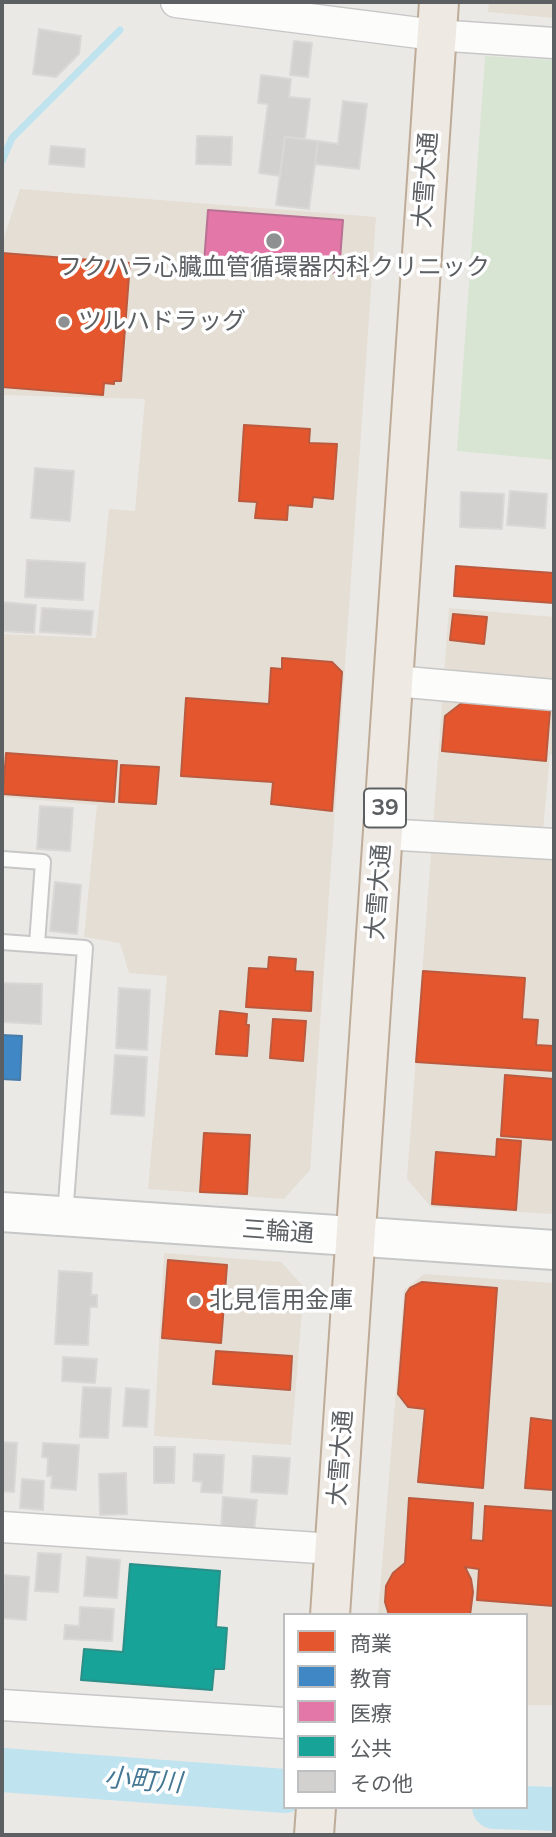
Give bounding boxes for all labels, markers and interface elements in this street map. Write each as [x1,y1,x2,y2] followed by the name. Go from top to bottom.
[408,131,444,229] street label: 大雪大通
[264,231,284,251] marker: フクハラ心臓血管循環器内科クリニック
[58,254,490,282] place label: フクハラ心臓血管循環器内科クリニック
[78,308,246,336] place label: ツルハドラッグ
[56,314,72,330] marker: ツルハドラッグ
[364,788,406,828] road number: 39
[361,843,397,941] street label: 大雪大通
[241,1215,315,1249] street label: 三輪通
[209,1287,353,1315] place label: 北見信用金庫
[187,1293,203,1309] marker: 北見信用金庫
[323,1409,359,1507] street label: 大雪大通
[283,1613,528,1809] legend
[350,1630,392,1656] text: 商業
[350,1665,392,1691] text: 教育
[350,1700,392,1726] text: 医療
[350,1735,392,1761] text: 公共
[103,1763,183,1799] water label: 小町川
[350,1770,413,1796] text: その他

